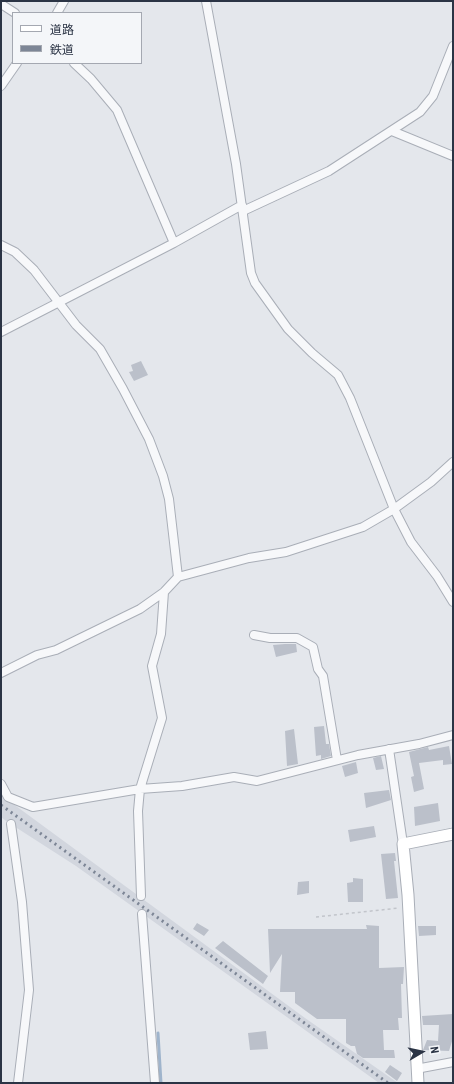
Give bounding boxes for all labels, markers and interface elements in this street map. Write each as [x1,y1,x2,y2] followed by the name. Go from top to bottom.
[12,12,142,64] legend
[50,23,74,37] text: 道路
[50,43,74,57] text: 鉄道
[402,1032,442,1072] north arrow
[427,1046,441,1054] text: N

